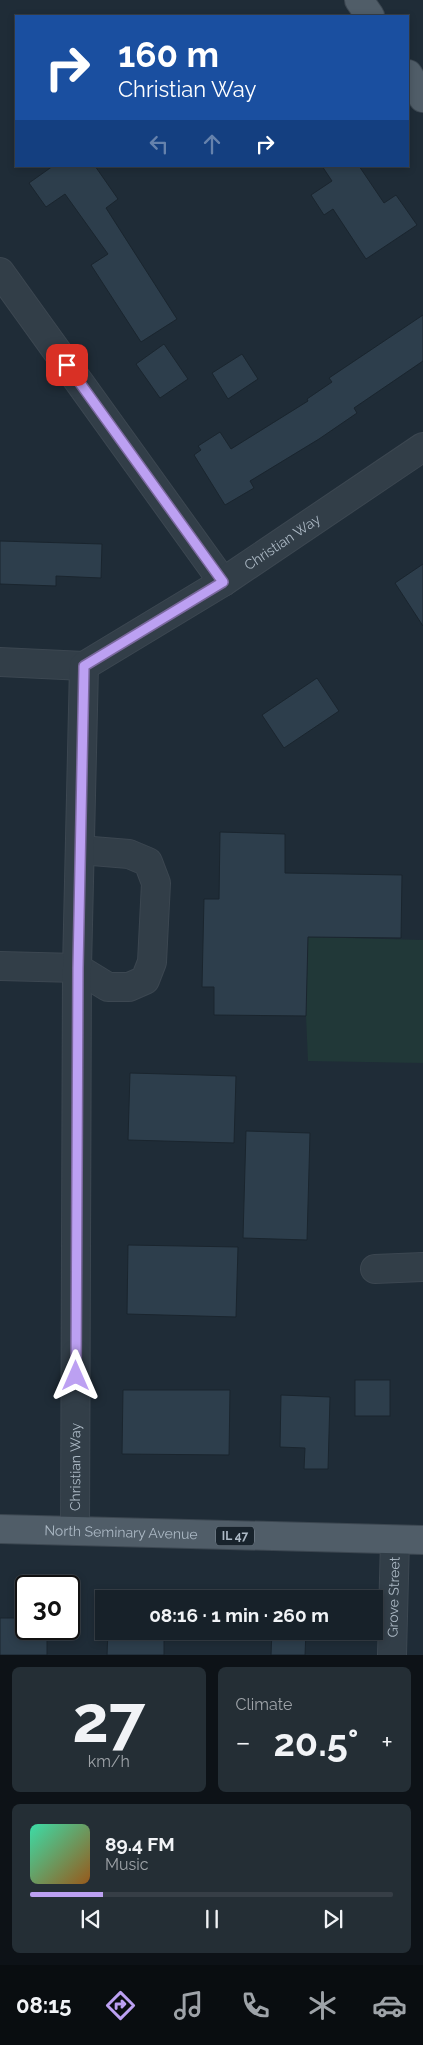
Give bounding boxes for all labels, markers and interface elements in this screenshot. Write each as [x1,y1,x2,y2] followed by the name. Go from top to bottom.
[118,34,219,75] text: 160 m
[35,35,100,100] icon: right
[118,76,256,102] text: Christian Way
[145,130,173,158] icon: left
[198,130,226,158] icon: ahead
[251,130,279,158] icon: right
[46,344,88,386] pin
[53,351,81,379] icon: arrive
[241,510,324,573] street label: Christian Way
[49,1349,101,1401] position arrow
[67,1423,83,1511] street label: Christian Way
[44,1522,198,1542] street label: North Seminary Avenue
[216,1526,254,1545] road number: IL 47
[384,1556,403,1638] street label: Grove Street
[15,1575,80,1640] speed limit sign: 30
[149,1604,329,1626] text: 08:16 · 1 min · 260 m
[72,1681,145,1757] text: 27
[236,1695,292,1714] text: Climate
[273,1720,359,1765] text: 20.5°
[236,1726,251,1759] text: −
[381,1726,393,1759] text: +
[88,1752,130,1771] text: km/h
[105,1833,175,1855] text: 89.4 FM
[105,1855,149,1874] text: Music
[77,1905,105,1933] icon: previous
[198,1905,226,1933] icon: pause
[319,1905,347,1933] icon: next
[103,1988,138,2023] icon: directions
[171,1988,206,2023] icon: music
[238,1988,273,2023] icon: phone
[305,1988,340,2023] icon: climate
[372,1988,407,2023] icon: car
[16,1992,71,2018] text: 08:15

